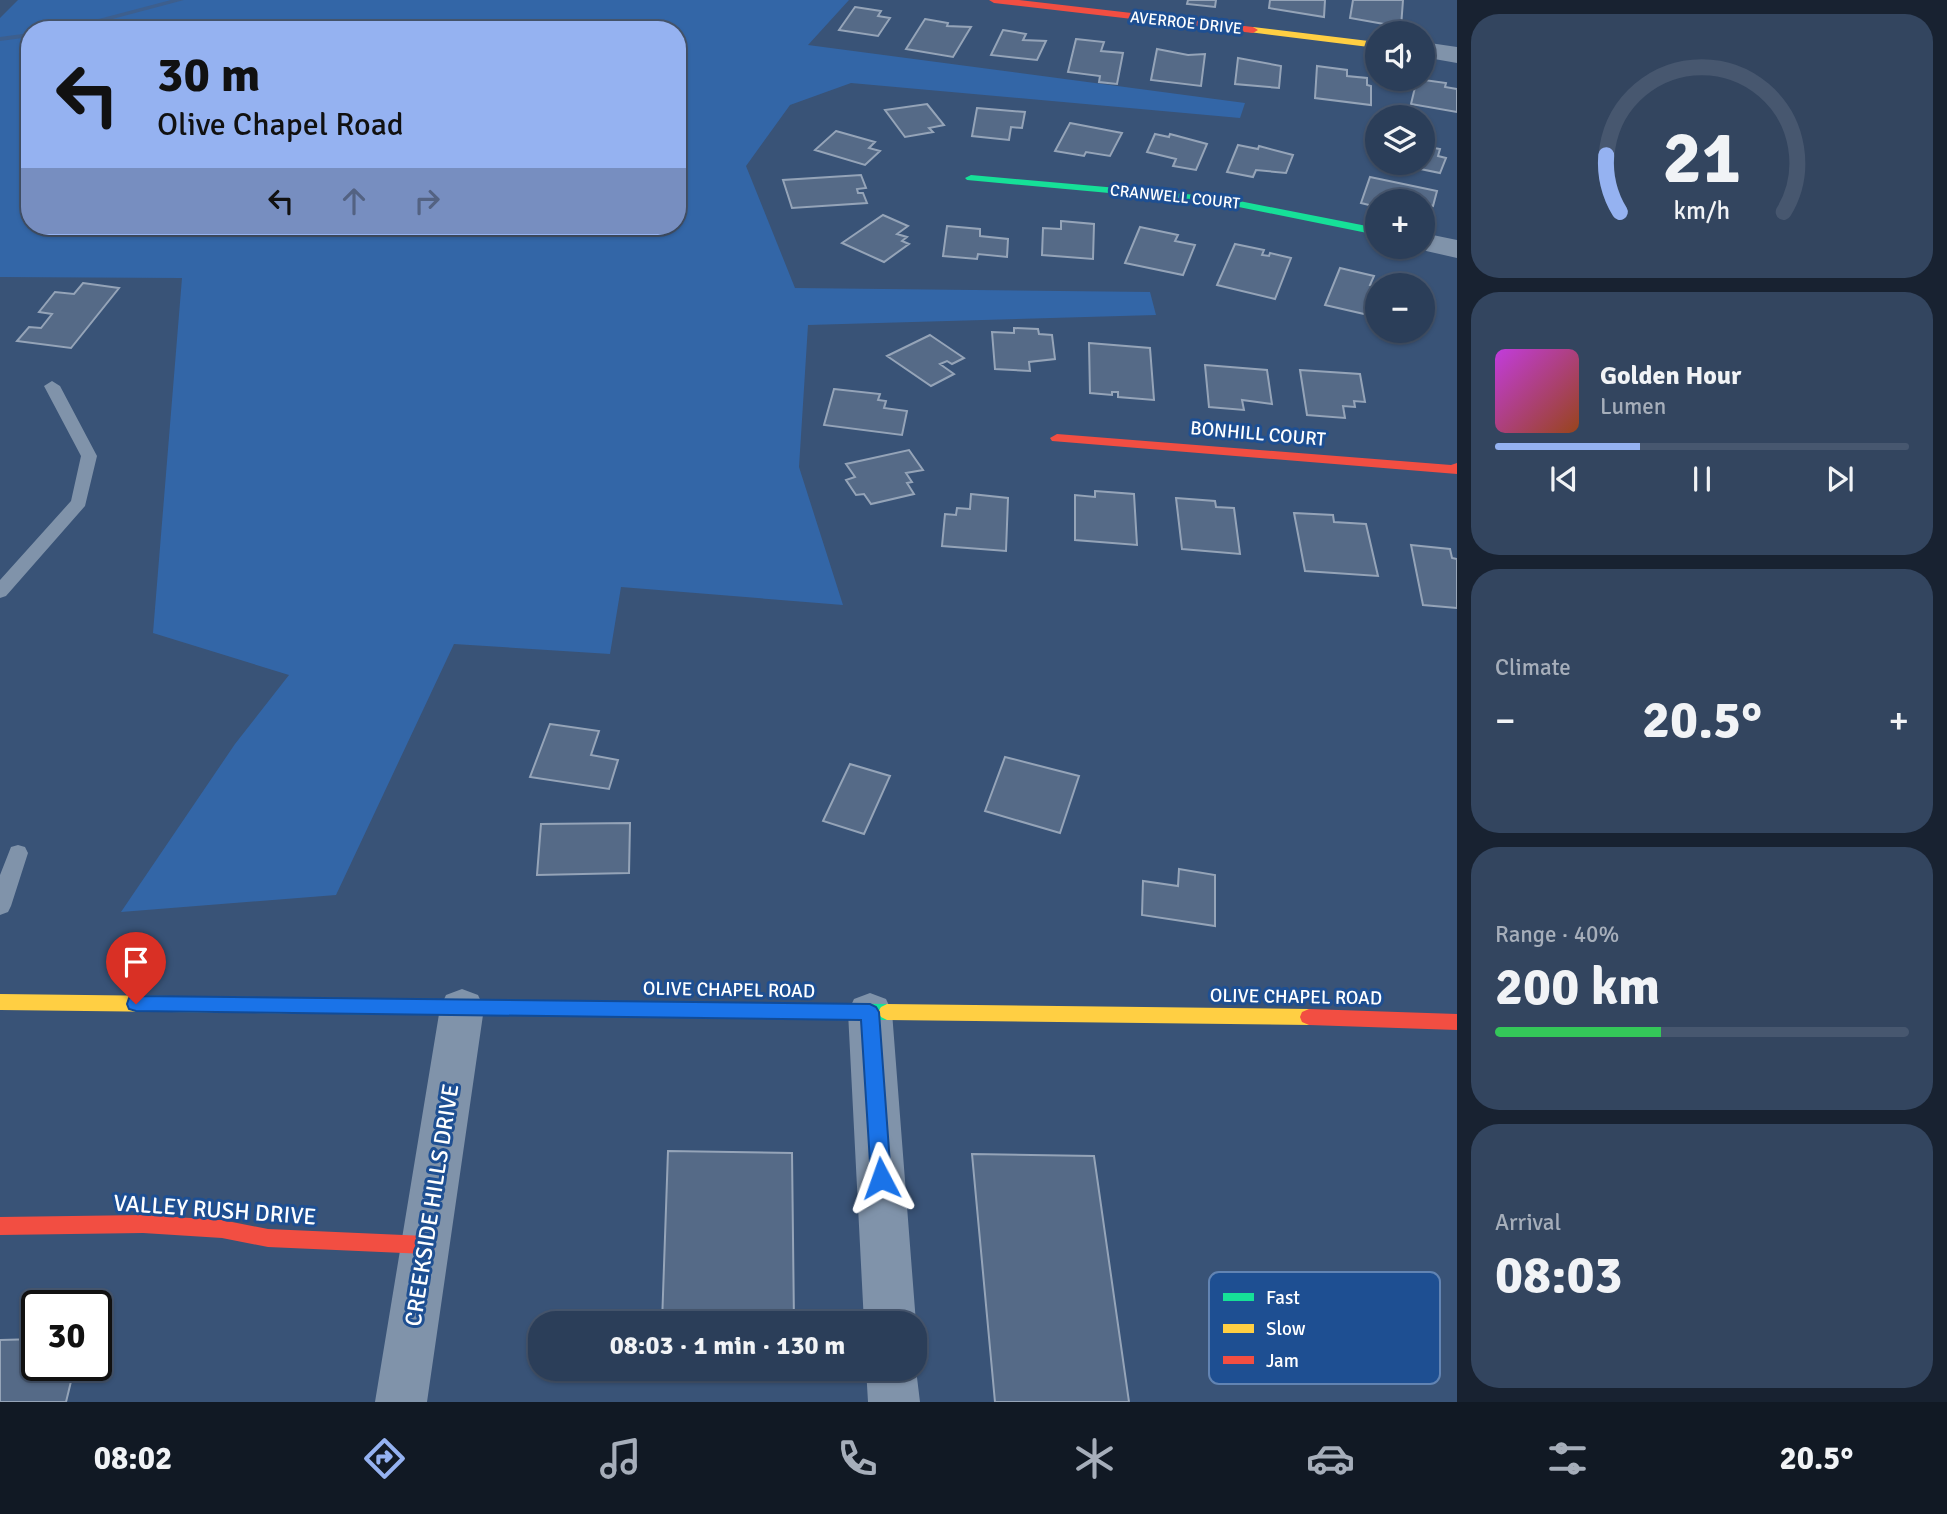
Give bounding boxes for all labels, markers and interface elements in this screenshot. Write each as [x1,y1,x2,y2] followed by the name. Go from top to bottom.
[1129,7,1243,39] street label: AVERROE DRIVE
[1365,21,1435,343] map controls
[1365,21,1435,91] button: sound
[157,45,260,105] text: 30 m
[42,49,133,140] icon: left
[157,105,404,144] text: Olive Chapel Road
[1365,105,1435,175] button: layers
[1663,114,1741,203] text: 21
[1109,180,1241,214] street label: CRANWELL COURT
[262,182,300,220] icon: left
[335,182,373,220] icon: ahead
[408,182,446,220] icon: right
[1365,189,1435,259] button: +
[1674,195,1730,226] text: km/h
[1365,273,1435,343] button: −
[1600,360,1741,392] text: Golden Hour
[1600,392,1666,421] text: Lumen
[1189,416,1327,452] street label: BONHILL COURT
[1545,460,1583,498] icon: previous
[1683,460,1721,498] icon: pause
[1821,460,1859,498] icon: next
[1495,653,1571,682] text: Climate
[1642,688,1762,752] text: 20.5°
[1495,697,1516,744] text: −
[1888,697,1909,744] text: +
[1495,920,1619,949] text: Range · 40%
[106,932,166,1004] pin
[117,943,155,981] icon: arrive
[1495,955,1660,1019] text: 200 km
[643,976,815,1004] street label: OLIVE CHAPEL ROAD
[1210,983,1382,1011] street label: OLIVE CHAPEL ROAD
[398,1082,466,1328] street label: CREEKSIDE HILLS DRIVE
[844,1141,918,1215] position arrow
[113,1188,317,1232] street label: VALLEY RUSH DRIVE
[1495,1208,1561,1237] text: Arrival
[1495,1243,1623,1307] text: 08:03
[1209,1272,1440,1384] legend
[1266,1286,1300,1310] text: Fast
[21,1290,112,1381] speed limit sign: 30
[1266,1317,1306,1341] text: Slow
[610,1330,845,1362] text: 08:03 · 1 min · 130 m
[1266,1349,1299,1373] text: Jam
[360,1434,409,1483] icon: directions
[596,1434,645,1483] icon: music
[833,1434,882,1483] icon: phone
[1070,1434,1119,1483] icon: climate
[1306,1434,1355,1483] icon: car
[1543,1434,1592,1483] icon: filters
[94,1439,172,1478] text: 08:02
[1779,1439,1853,1478] text: 20.5°

